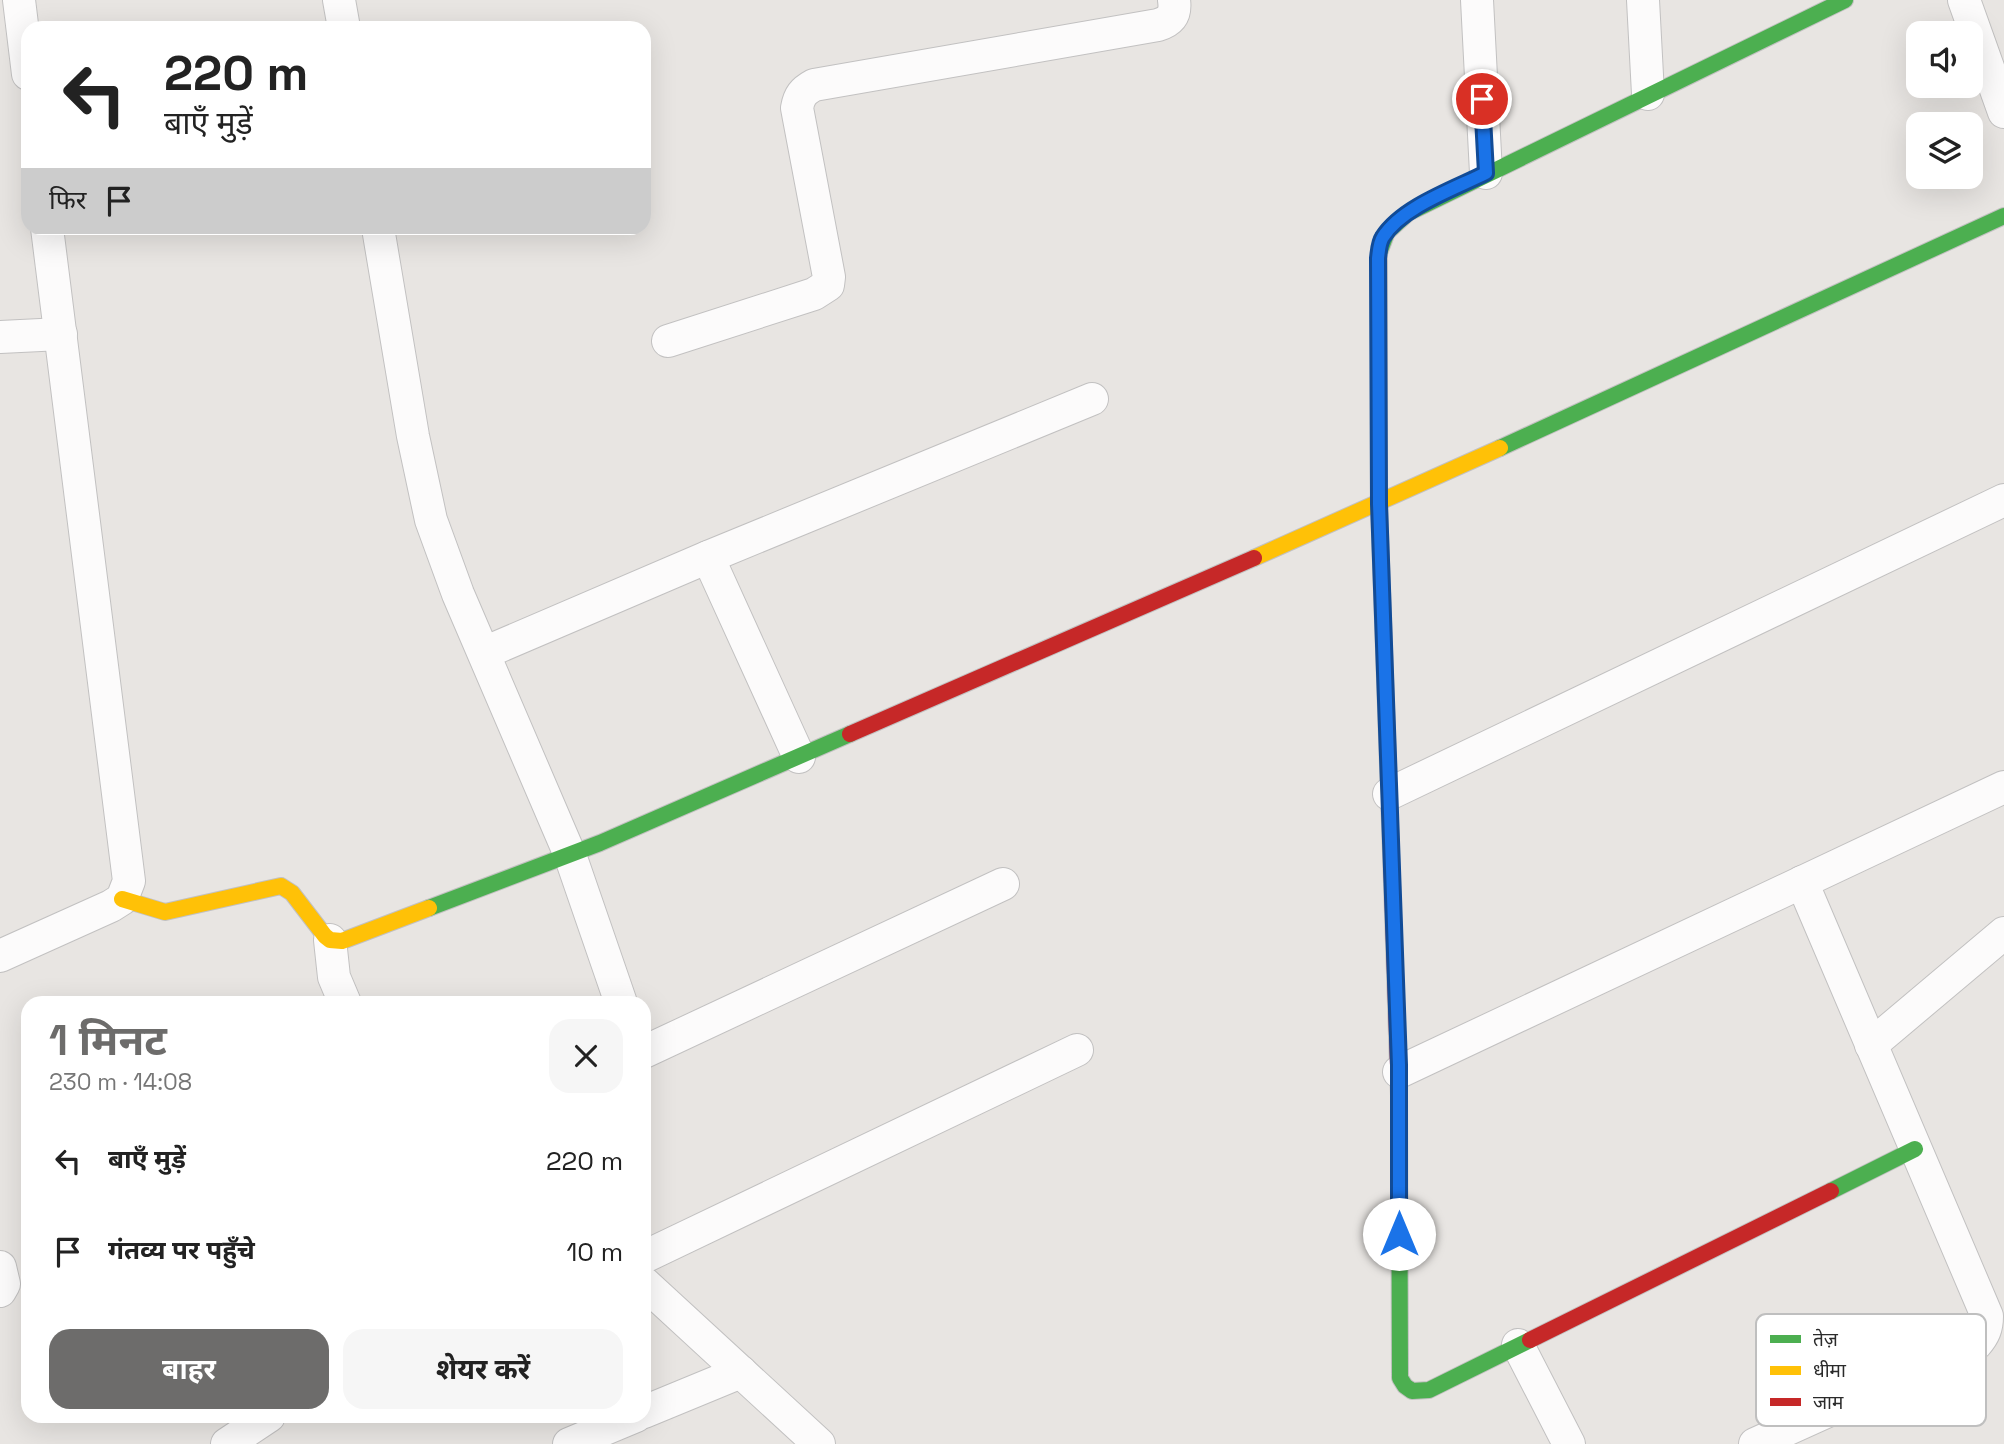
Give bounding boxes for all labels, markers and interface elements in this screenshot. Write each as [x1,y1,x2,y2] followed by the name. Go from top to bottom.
[1906,21,1983,189] map controls
[1906,21,1983,98] button: sound
[164,42,308,104] text: 220 m
[49,49,140,140] icon: left
[1452,69,1512,129] pin
[1463,80,1501,118] icon: arrive
[164,103,253,143] text: बाएँ मुड़ें
[1906,112,1983,189] button: layers
[100,182,138,220] icon: arrive
[49,183,86,217] text: फिर
[49,1014,167,1067] text: 1 मिनट
[549,1019,623,1093] button: close
[49,1067,192,1097] text: 230 m · 14:08
[49,1142,87,1180] icon: left
[108,1142,186,1176] text: बाएँ मुड़ें
[546,1144,623,1178] text: 220 m
[1362,1197,1436,1271] position arrow
[49,1233,87,1271] icon: arrive
[108,1233,255,1267] text: गंतव्य पर पहुँचे
[566,1235,623,1269] text: 10 m
[1756,1314,1986,1426] legend
[1813,1327,1839,1352] text: तेज़
[49,1329,329,1409] button: बाहर
[343,1329,623,1409] button: शेयर करें
[1813,1358,1847,1383] text: धीमा
[1813,1390,1844,1415] text: जाम

